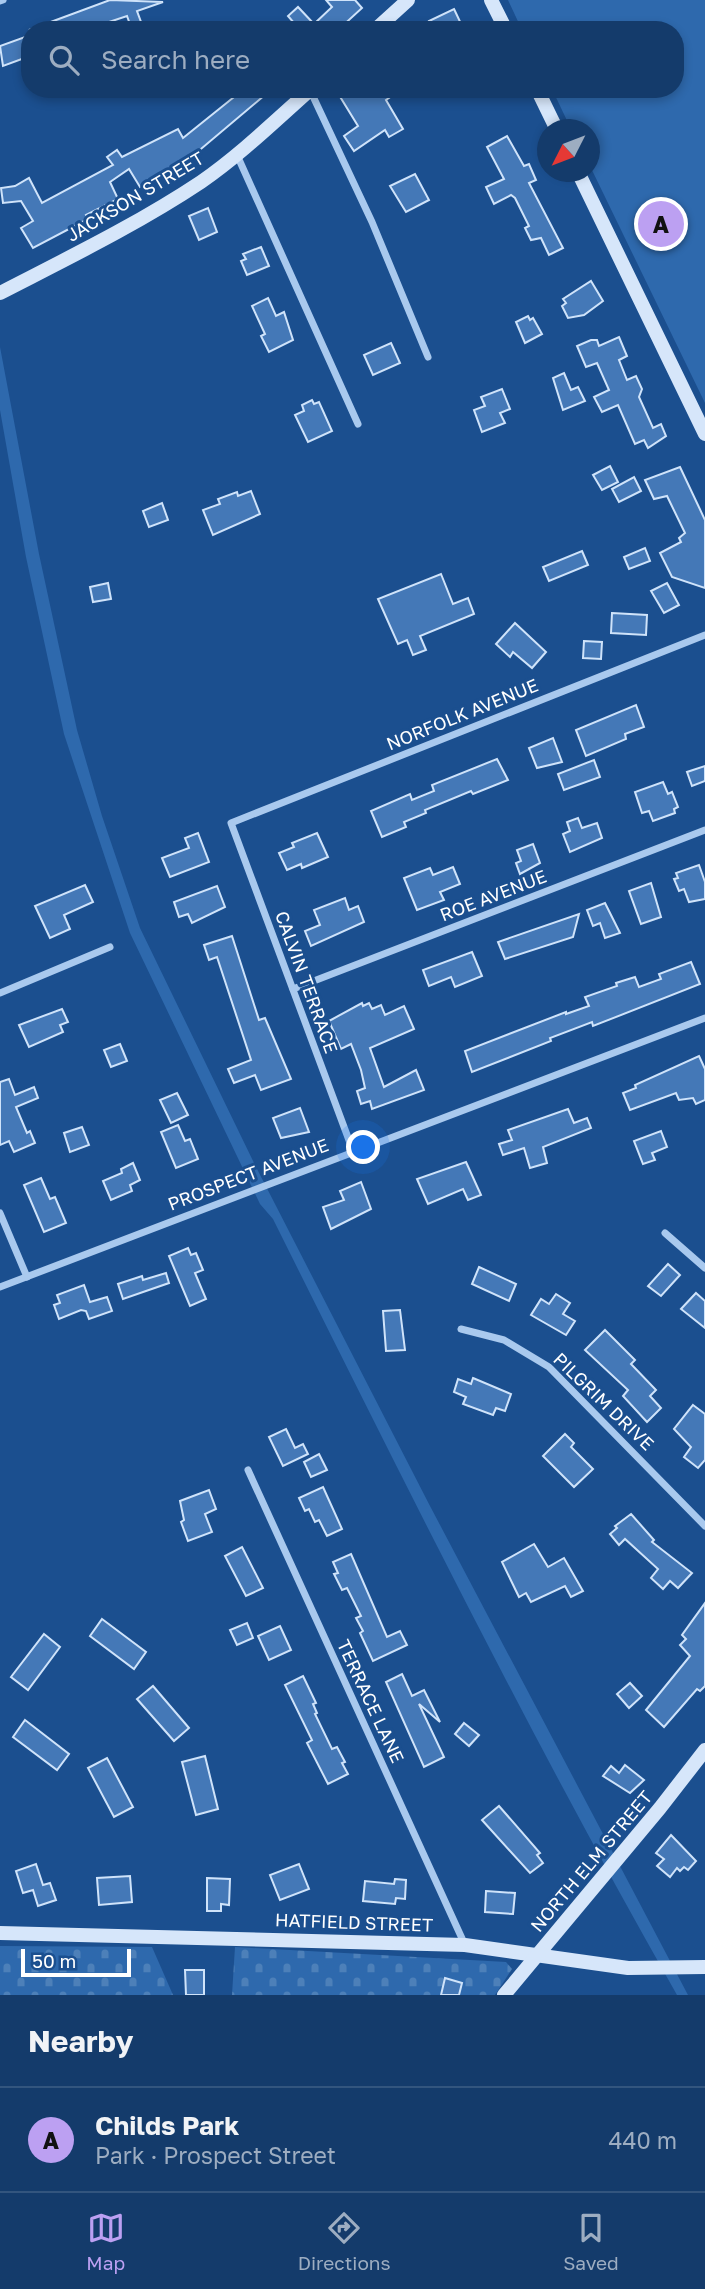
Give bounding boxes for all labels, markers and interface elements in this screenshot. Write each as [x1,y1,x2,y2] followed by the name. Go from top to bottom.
[21,21,684,98] search box
[45,41,83,79] icon: search
[101,44,250,75] text: Search here
[537,119,600,182] north arrow
[62,146,208,246] street label: JACKSON STREET
[638,198,684,250] pin: A
[383,674,541,754] street label: NORFOLK AVENUE
[437,865,549,925] street label: ROE AVENUE
[271,908,343,1056] street label: CALVIN TERRACE
[346,1130,380,1164] your location
[165,1133,331,1215] street label: PROSPECT AVENUE
[549,1348,659,1454] street label: PILGRIM DRIVE
[333,1636,409,1766] street label: TERRACE LANE
[525,1786,657,1936] street label: NORTH ELM STREET
[275,1908,433,1936] street label: HATFIELD STREET
[21,1946,131,1978] scale bar
[32,1949,76,1972] text: 50 m
[28,2023,133,2059] text: Nearby
[95,2110,239,2141] text: Childs Park
[43,2126,59,2154] text: A
[609,2126,677,2154] text: 440 m
[95,2141,336,2169] text: Park · Prospect Street
[86,2209,125,2274] tab: Map
[298,2209,391,2274] tab: Directions
[563,2209,619,2274] tab: Saved

